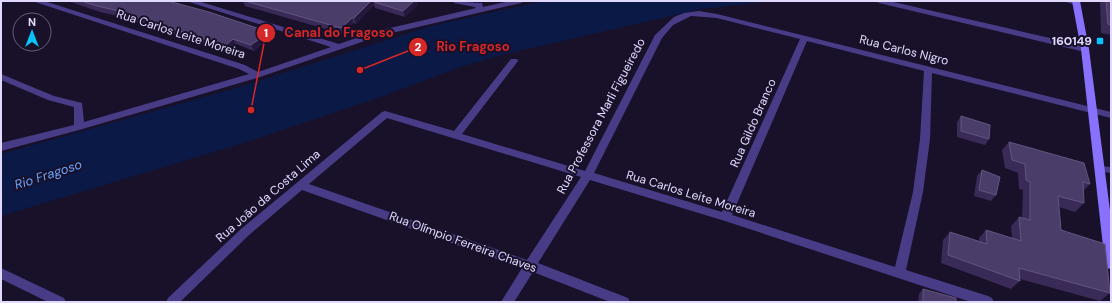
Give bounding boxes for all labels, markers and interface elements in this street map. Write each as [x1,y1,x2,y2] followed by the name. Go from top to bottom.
[114,6,248,62] street label: Rua Carlos Leite Moreira
[12,12,52,52] north arrow
[28,15,36,29] text: N
[256,20,401,45] callout: Canal do Fragoso
[284,24,394,41] text: Canal do Fragoso
[264,25,268,41] text: 1
[858,31,950,69] street label: Rua Carlos Nigro
[1052,33,1092,49] place label: 160149
[408,34,517,59] callout: Rio Fragoso
[553,35,649,197] street label: Rua Professora Marli Figueiredo
[1095,36,1105,46] marker: 160149
[436,38,510,55] text: Rio Fragoso
[415,39,422,55] text: 2
[726,76,780,170] street label: Rua Gildo Branco
[212,146,324,246] street label: Rua João da Costa Lima
[12,156,84,193] water label: Rio Fragoso
[624,167,758,221] street label: Rua Carlos Leite Moreira
[387,208,539,276] street label: Rua Olímpio Ferreira Chaves

